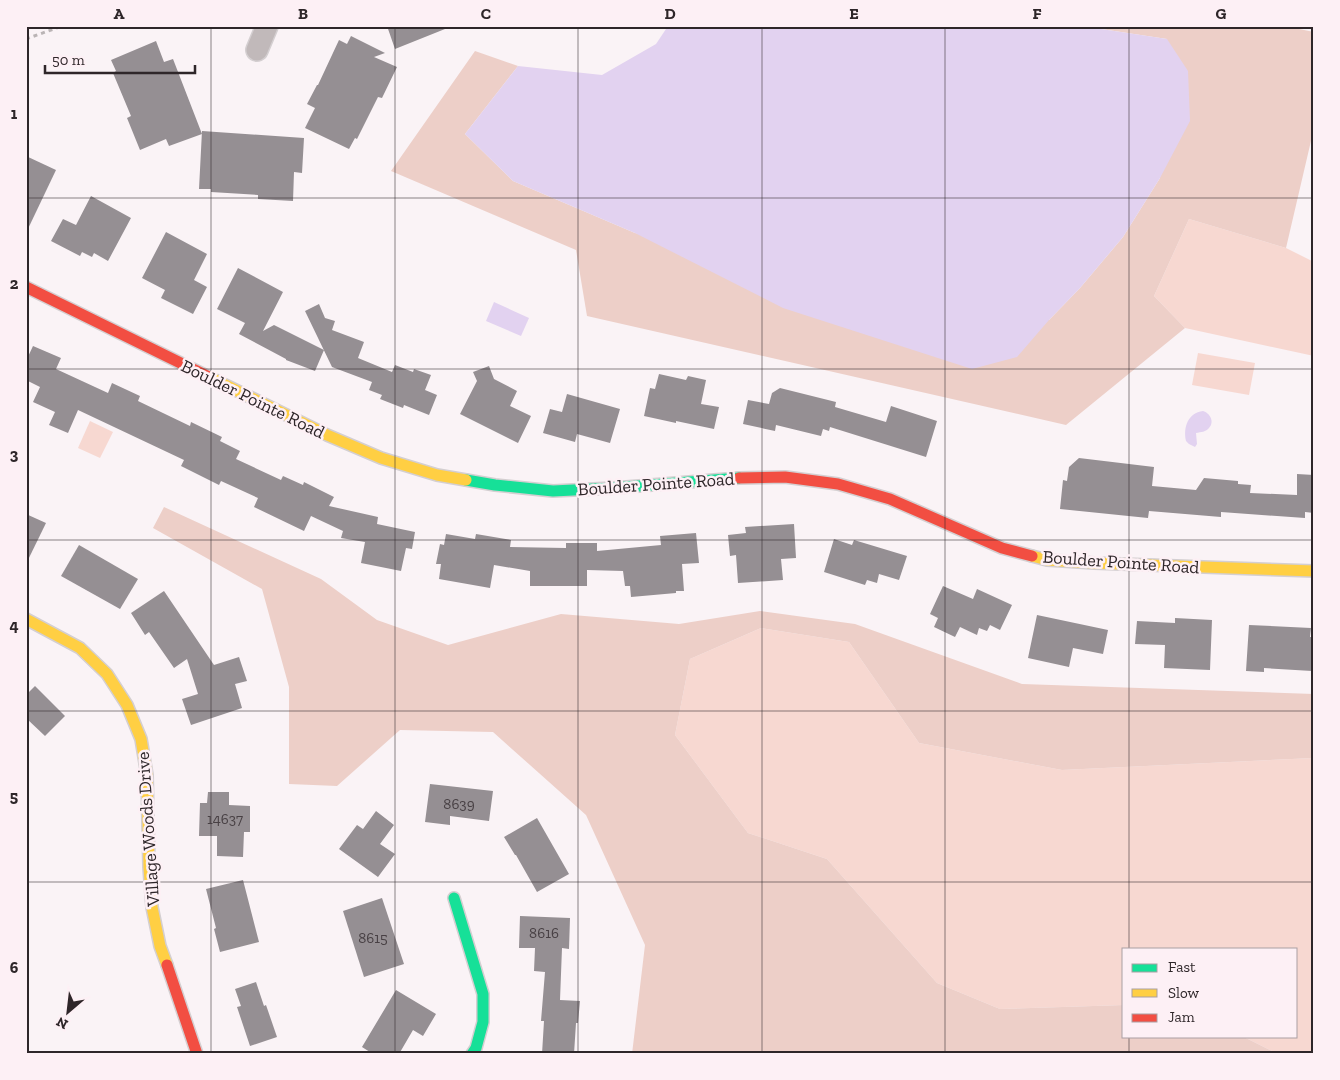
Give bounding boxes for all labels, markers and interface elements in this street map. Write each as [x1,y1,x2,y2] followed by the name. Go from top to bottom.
[114,4,125,23] text: A
[298,4,308,23] text: B
[481,4,491,23] text: C
[664,4,676,23] text: D
[849,4,859,23] text: E
[1032,4,1042,23] text: F
[1216,4,1227,23] text: G
[45,42,195,74] scale bar
[52,51,85,69] text: 50 m
[11,104,18,123] text: 1
[10,274,19,293] text: 2
[178,355,329,443] street label: Boulder Pointe Road
[10,445,19,464] text: 3
[577,468,735,500] street label: Boulder Pointe Road
[1042,546,1200,578] street label: Boulder Pointe Road
[9,616,19,635] text: 4
[132,751,164,908] street label: Village Woods Drive
[10,787,18,806] text: 5
[443,795,475,813] house number: 8639
[207,810,243,828] house number: 14637
[529,924,559,942] house number: 8616
[358,929,388,947] house number: 8615
[1122,948,1298,1038] legend
[10,958,19,977] text: 6
[1168,958,1196,976] text: Fast
[1168,984,1200,1002] text: Slow
[42,988,92,1038] north arrow
[1168,1008,1195,1026] text: Jam
[53,1013,71,1033] text: N

